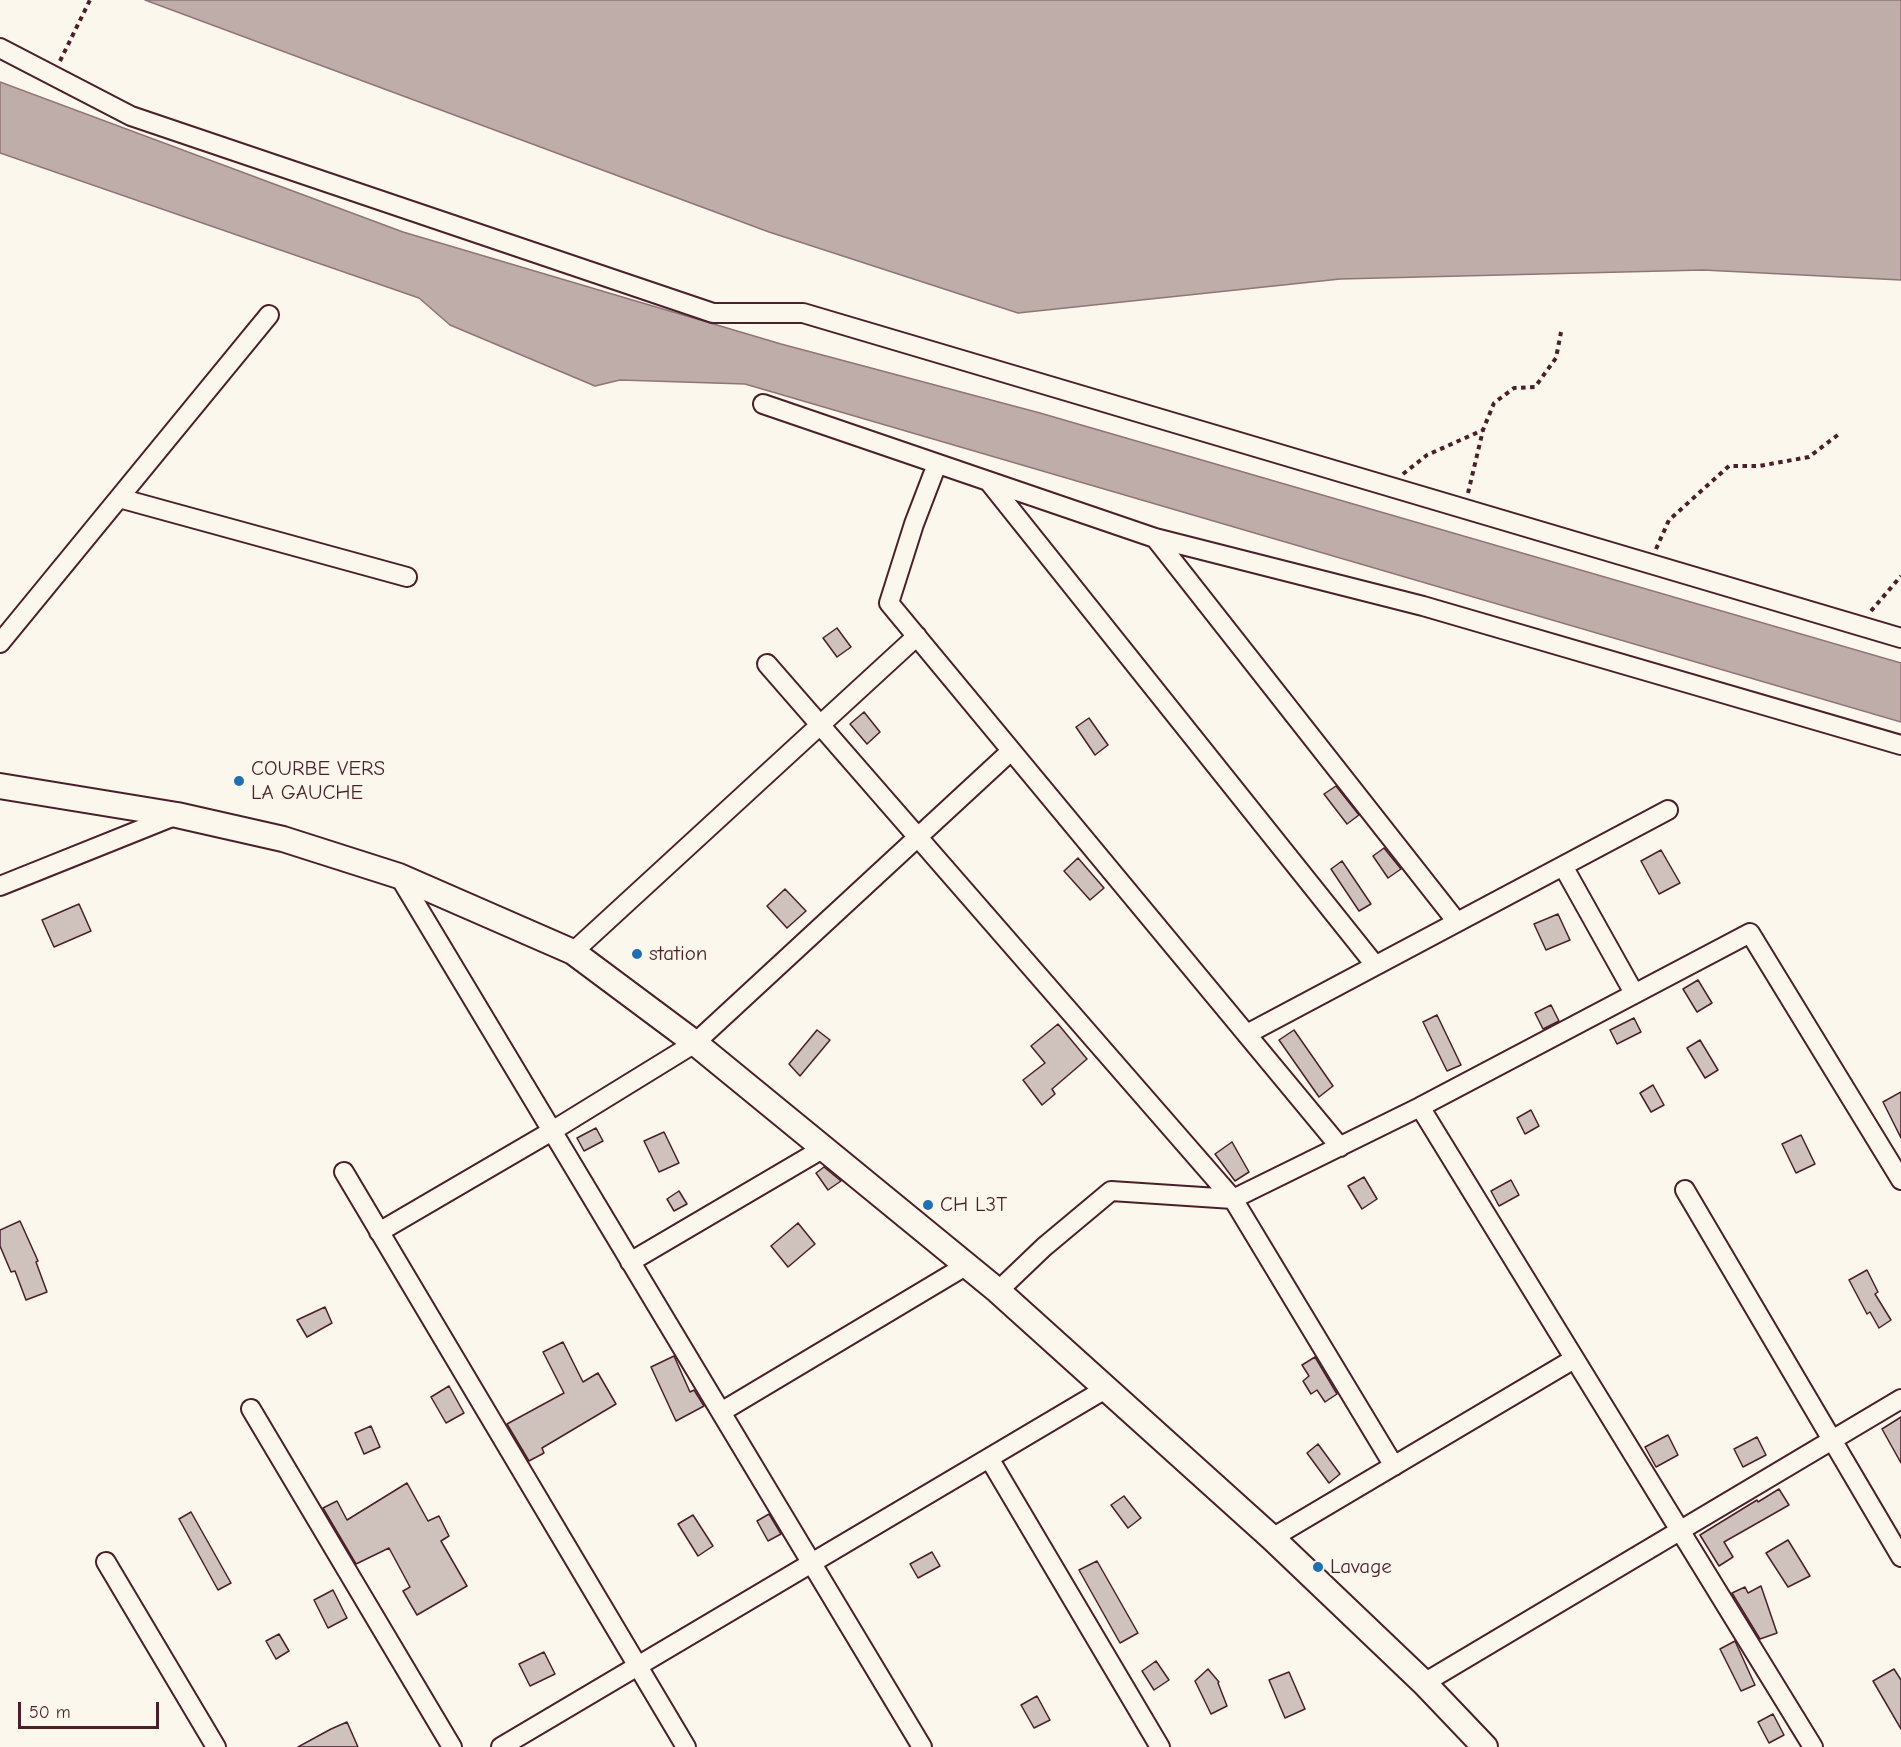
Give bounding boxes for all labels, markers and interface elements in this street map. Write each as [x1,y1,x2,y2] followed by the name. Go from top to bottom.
[251,756,385,806] place label: COURBE VERS LA GAUCHE
[232,774,246,788] marker: COURBE VERS LA GAUCHE
[649,941,707,967] place label: station
[630,947,644,961] marker: station
[940,1192,1007,1218] place label: CH L3T
[921,1198,935,1212] marker: CH L3T
[1330,1554,1392,1580] place label: Lavage
[1311,1560,1325,1574] marker: Lavage
[21,1690,162,1728] scale bar
[29,1702,71,1723] text: 50 m

